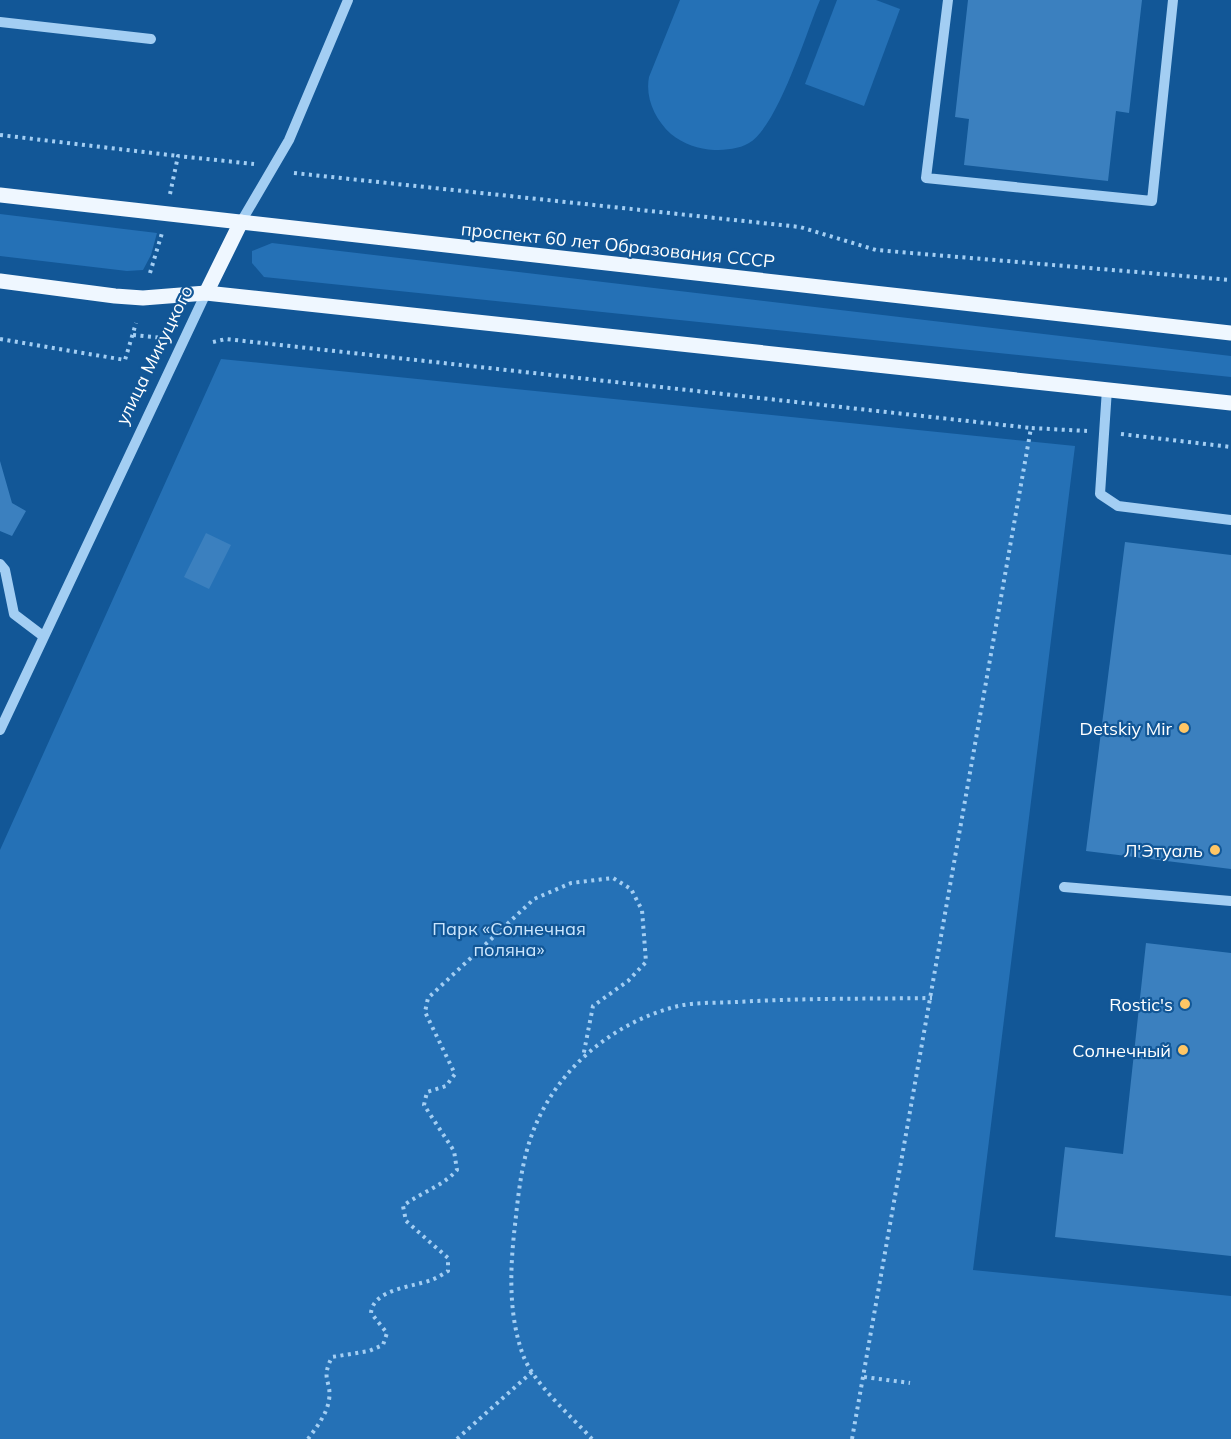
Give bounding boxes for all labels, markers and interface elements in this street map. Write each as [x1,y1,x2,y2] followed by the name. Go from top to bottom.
[460,217,776,273] street label: проспект 60 лет Образования СССР
[110,281,198,429] street label: улица Микуцкого
[1079,717,1172,740] place label: Detskiy Mir
[1177,721,1191,735] marker: Detskiy Mir
[1124,839,1203,862] place label: Л'Этуаль
[1208,843,1222,857] marker: Л'Этуаль
[432,917,586,961] park label: Парк «Солнечная поляна»
[1109,993,1173,1016] place label: Rostic's
[1178,997,1192,1011] marker: Rostic's
[1072,1039,1171,1062] place label: Солнечный
[1176,1043,1190,1057] marker: Солнечный

